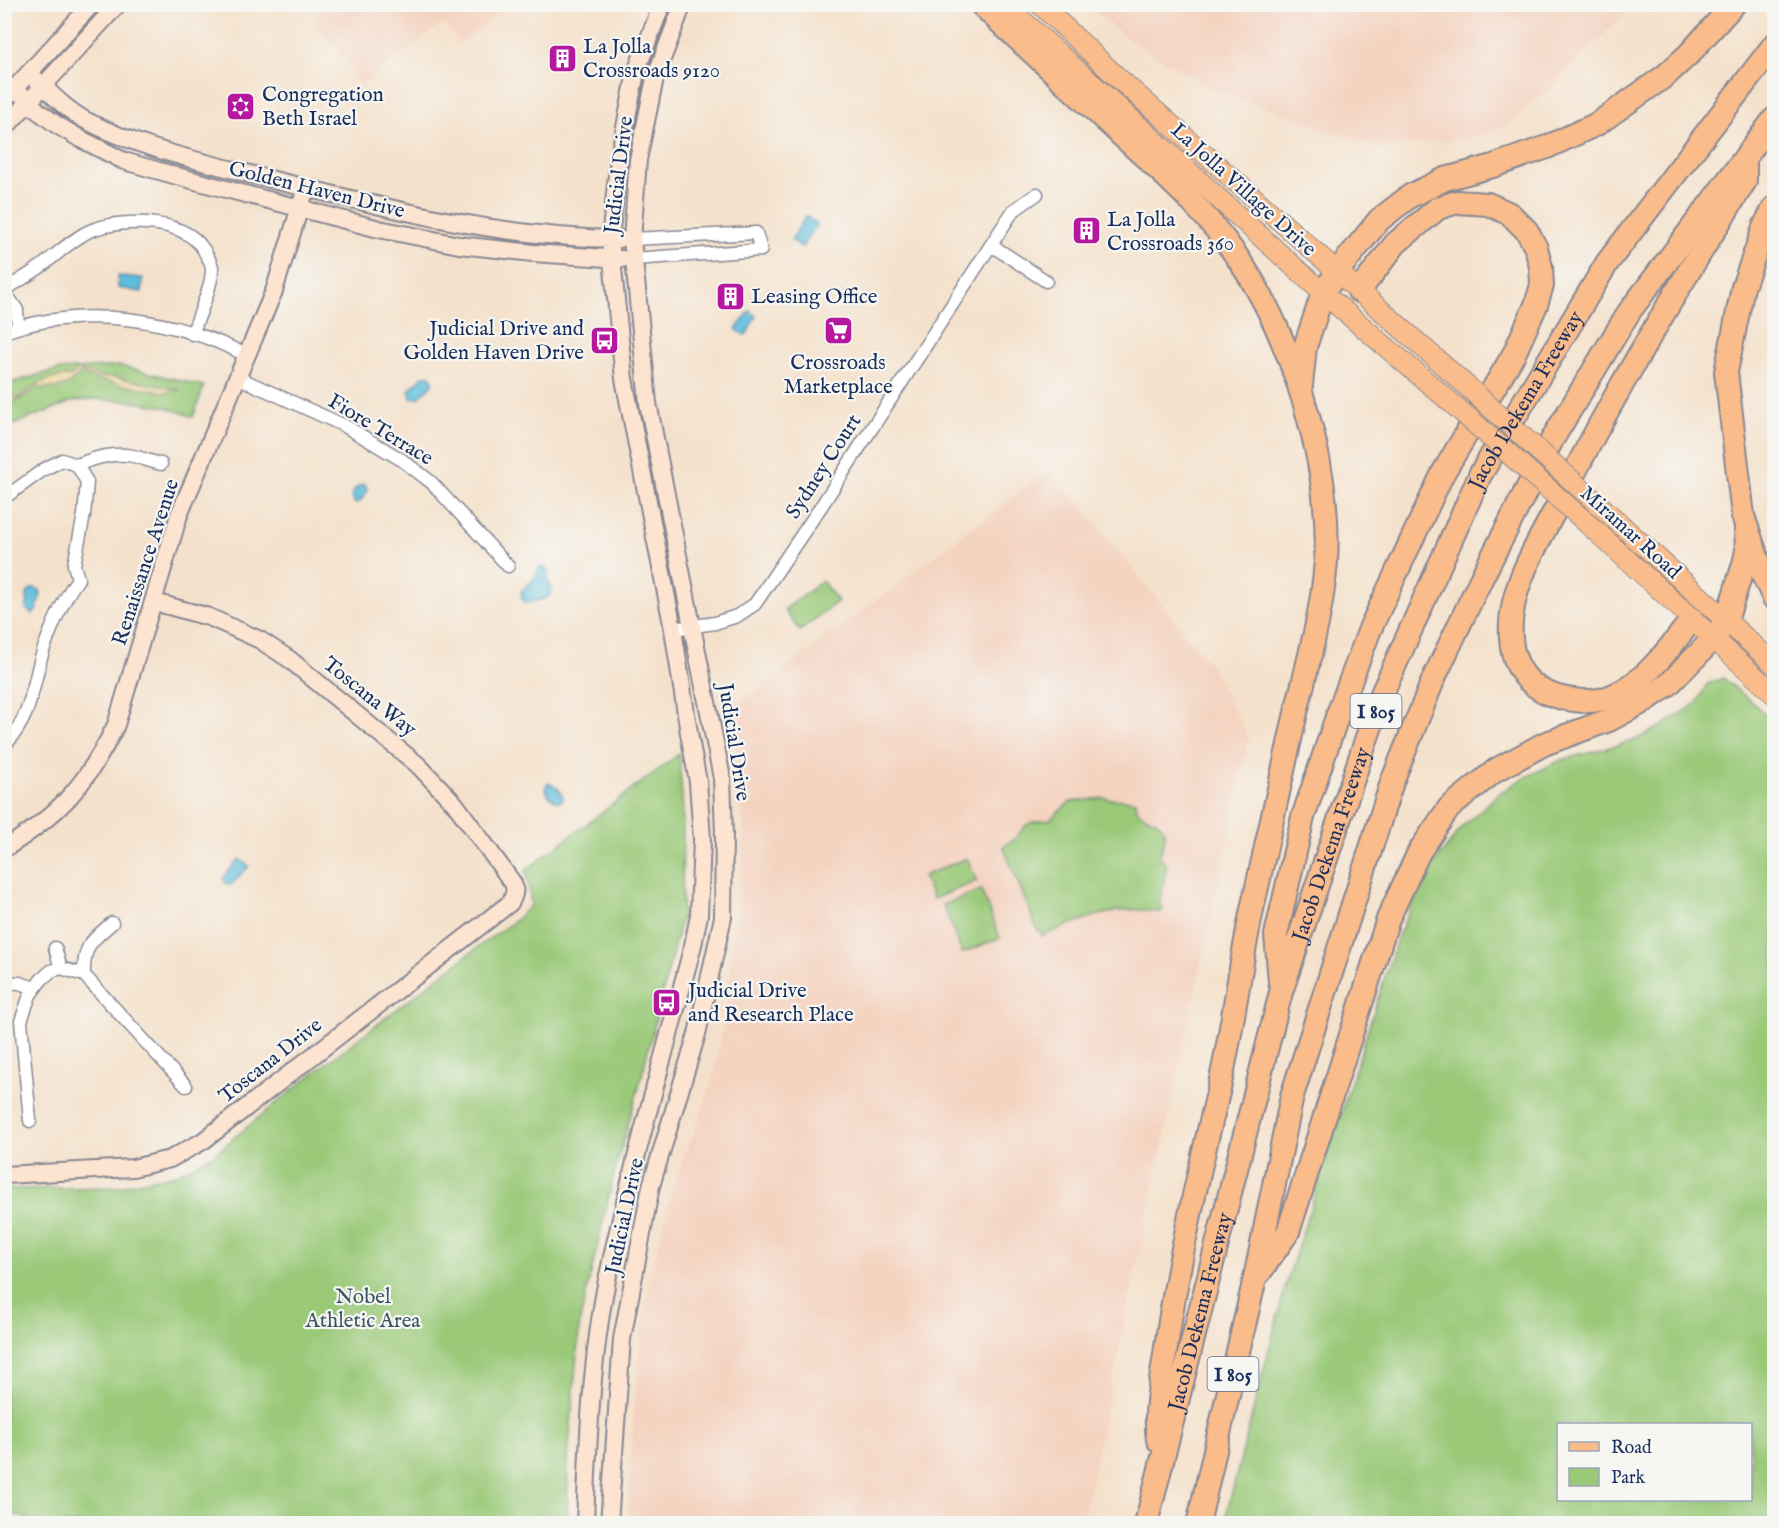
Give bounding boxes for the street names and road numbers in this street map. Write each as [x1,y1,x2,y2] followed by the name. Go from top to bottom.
[599,114,640,238] street label: Judicial Drive
[1164,117,1322,263] street label: La Jolla Village Drive
[226,156,408,225] street label: Golden Haven Drive
[1462,306,1590,496] street label: Jacob Dekema Freeway
[323,388,438,473] street label: Fiore Terrace
[780,409,868,524] street label: Sydney Court
[107,475,186,649] street label: Renaissance Avenue
[1574,481,1687,586] street label: Miramar Road
[317,651,422,744] street label: Toscana Way
[711,680,756,803] street label: Judicial Drive
[1350,694,1402,728] road number: I 805
[1286,743,1378,947] street label: Jacob Dekema Freeway
[214,1012,328,1110] street label: Toscana Drive
[600,1155,651,1279] street label: Judicial Drive
[1163,1210,1240,1416] street label: Jacob Dekema Freeway
[1208,1357,1258,1391] road number: I 805

